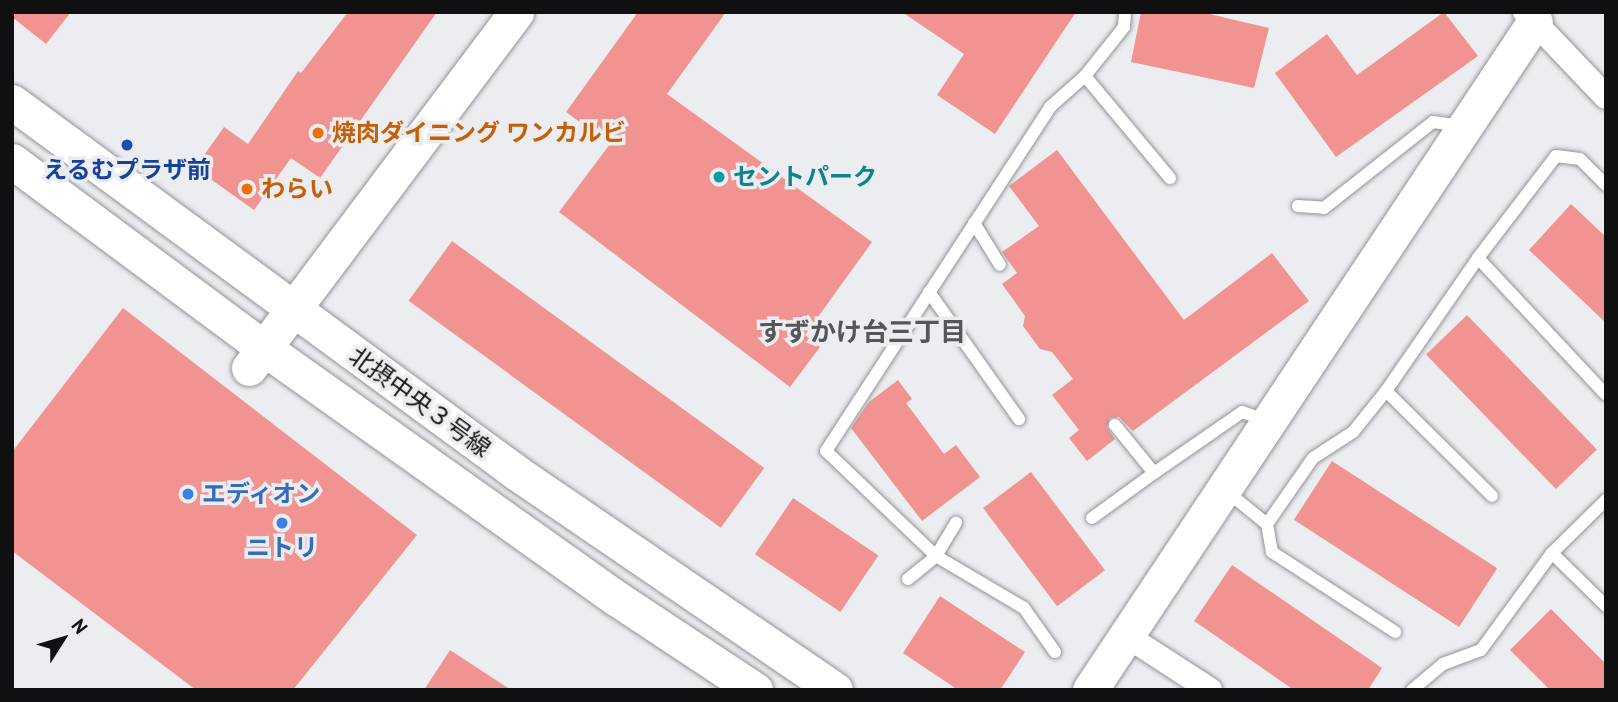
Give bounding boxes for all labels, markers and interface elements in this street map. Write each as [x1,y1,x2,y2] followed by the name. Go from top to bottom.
[332,119,626,147] place label: 焼肉ダイニング ワンカルビ
[310,125,326,141] marker: 焼肉ダイニング ワンカルビ
[119,137,135,153] marker: えるむプラザ前
[43,156,211,184] place label: えるむプラザ前
[733,163,877,191] place label: セントパーク
[711,169,727,185] marker: セントパーク
[261,175,333,203] place label: わらい
[239,181,255,197] marker: わらい
[758,316,966,348] district label: すずかけ台三丁目
[344,341,496,463] street label: 北摂中央３号線
[202,480,322,508] place label: エディオン
[180,486,196,502] marker: エディオン
[274,515,290,531] marker: ニトリ
[246,534,318,562] place label: ニトリ
[28,604,98,674] north arrow
[66,614,93,639] text: N

